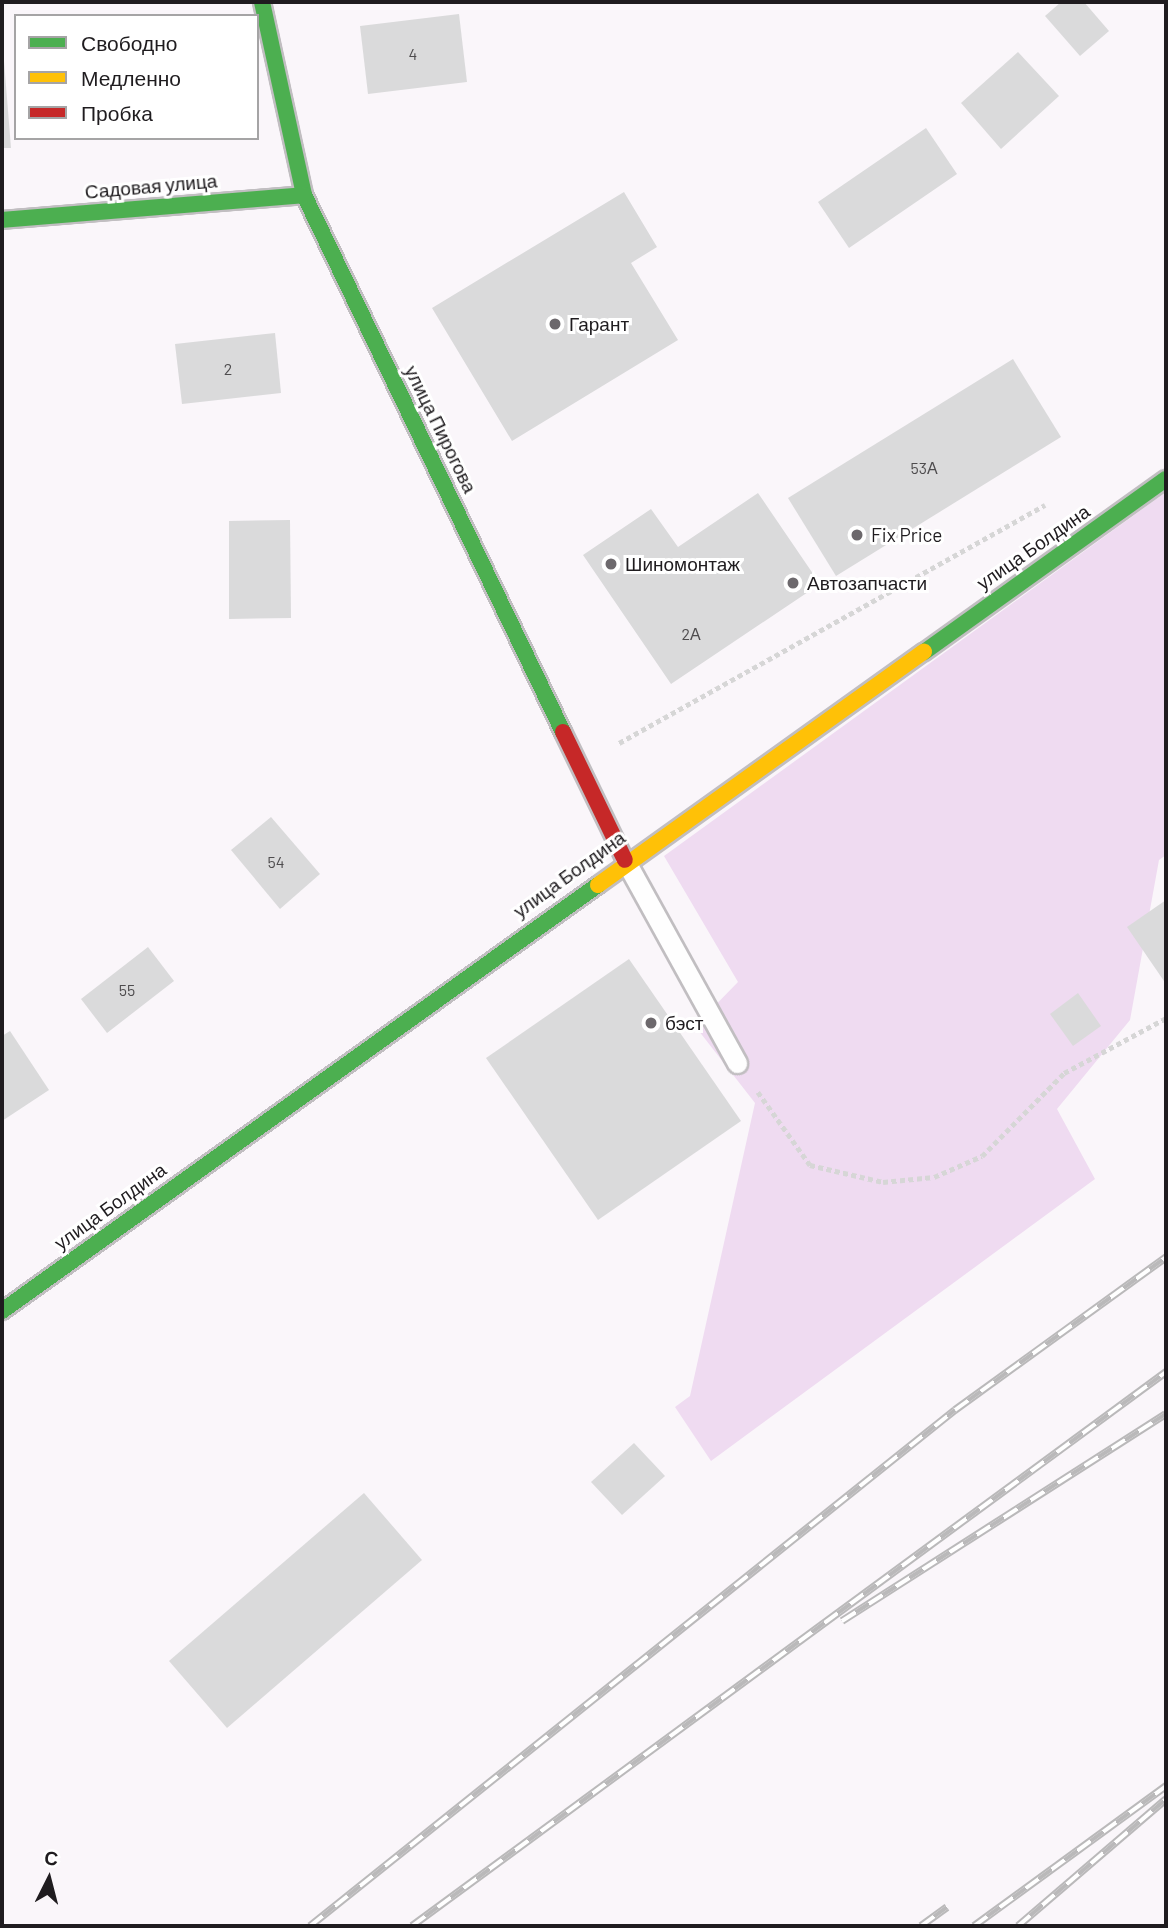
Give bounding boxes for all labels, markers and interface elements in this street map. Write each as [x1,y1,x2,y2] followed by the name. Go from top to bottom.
[14,14,259,140] legend
[81,30,178,55] text: Свободно
[409,44,417,64] house number: 4
[81,65,181,90] text: Медленно
[81,100,153,125] text: Пробка
[84,169,218,203] street label: Садовая улица
[569,313,629,335] place label: Гарант
[547,316,563,332] marker: Гарант
[224,359,232,379] house number: 2
[400,362,482,496] street label: улица Пирогова
[910,458,938,478] house number: 53А
[972,500,1094,594] street label: улица Болдина
[871,524,942,546] place label: Fix Price
[849,527,865,543] marker: Fix Price
[625,553,740,575] place label: Шиномонтаж
[603,556,619,572] marker: Шиномонтаж
[807,572,927,594] place label: Автозапчасти
[785,575,801,591] marker: Автозапчасти
[681,624,701,644] house number: 2А
[509,826,629,922] street label: улица Болдина
[267,852,285,872] house number: 54
[119,980,135,1000] house number: 55
[665,1012,704,1034] place label: бэст
[643,1015,659,1031] marker: бэст
[50,1158,170,1254] street label: улица Болдина
[14,1844,84,1914] north arrow
[43,1845,59,1870] text: С

